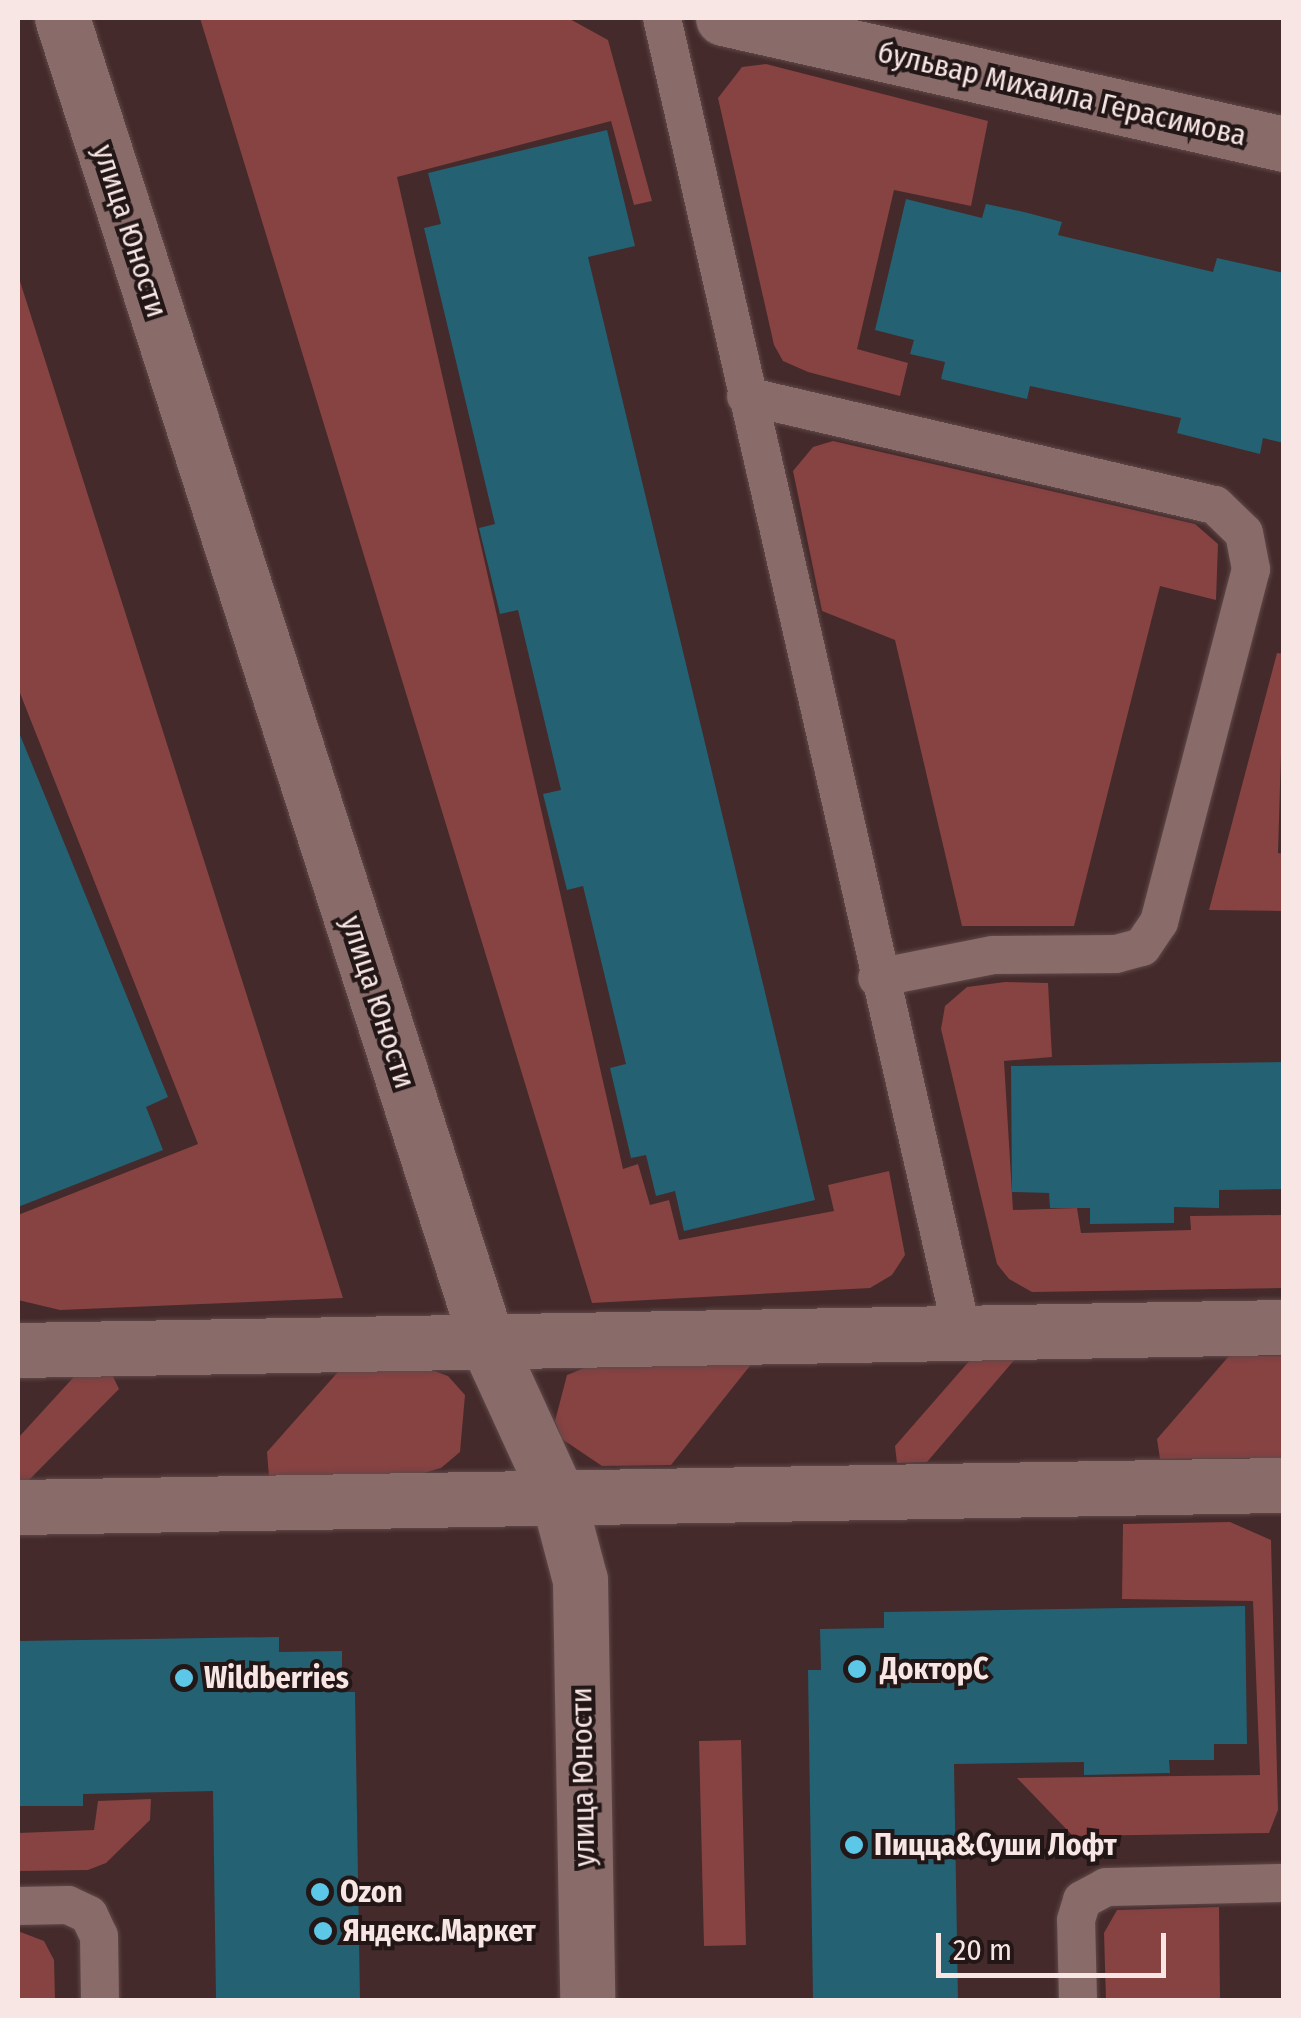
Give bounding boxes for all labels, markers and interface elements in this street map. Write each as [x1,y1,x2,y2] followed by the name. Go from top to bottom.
[874,34,1250,154] street label: бульвар Михаила Герасимова
[85,140,175,322] street label: улица Юности
[333,911,423,1093] street label: улица Юности
[880,1651,989,1687] place label: ДокторС
[844,1656,870,1682] marker: ДокторС
[204,1660,349,1696] place label: Wildberries
[173,1667,195,1689] marker: Wildberries
[563,1687,603,1867] street label: улица Юности
[874,1827,1117,1863] place label: Пицца&Суши Лофт
[843,1834,865,1856] marker: Пицца&Суши Лофт
[340,1874,403,1910] place label: Ozon
[309,1881,331,1903] marker: Ozon
[343,1913,536,1949] place label: Яндекс.Маркет
[941,1913,1171,1975] scale bar
[312,1920,334,1942] marker: Яндекс.Маркет
[953,1932,1012,1968] text: 20 m

